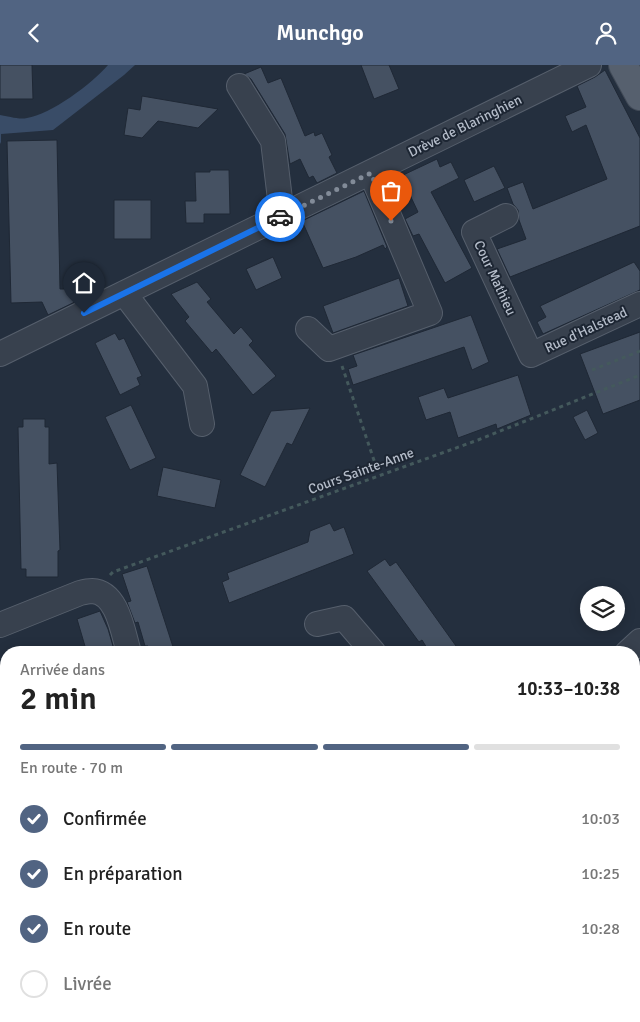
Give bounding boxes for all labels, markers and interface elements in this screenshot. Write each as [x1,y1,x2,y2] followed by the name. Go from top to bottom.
[20,19,48,47] icon: back
[276,19,364,46] text: Munchgo
[592,19,620,47] icon: person
[405,91,525,161] street label: Drève de Blaringhien
[370,170,412,221] pin
[377,177,405,205] icon: bag
[255,192,305,242] courier
[266,203,294,231] icon: car
[470,238,520,318] street label: Cour Mathieu
[63,262,105,313] pin
[70,269,98,297] icon: home
[542,303,630,357] street label: Rue d'Halstead
[306,444,416,498] street label: Cours Sainte-Anne
[580,586,625,631] map controls
[580,586,625,631] button: layers
[20,660,105,680] text: Arrivée dans
[517,677,620,701] text: 10:33–10:38
[20,679,97,718] text: 2 min
[20,758,123,778] text: En route · 70 m
[20,805,48,833] icon: check
[63,807,147,831] text: Confirmée
[581,809,620,829] text: 10:03
[20,860,48,888] icon: check
[63,862,183,886] text: En préparation
[581,864,620,884] text: 10:25
[20,915,48,943] icon: check
[63,917,131,941] text: En route
[581,919,620,939] text: 10:28
[63,972,112,996] text: Livrée

